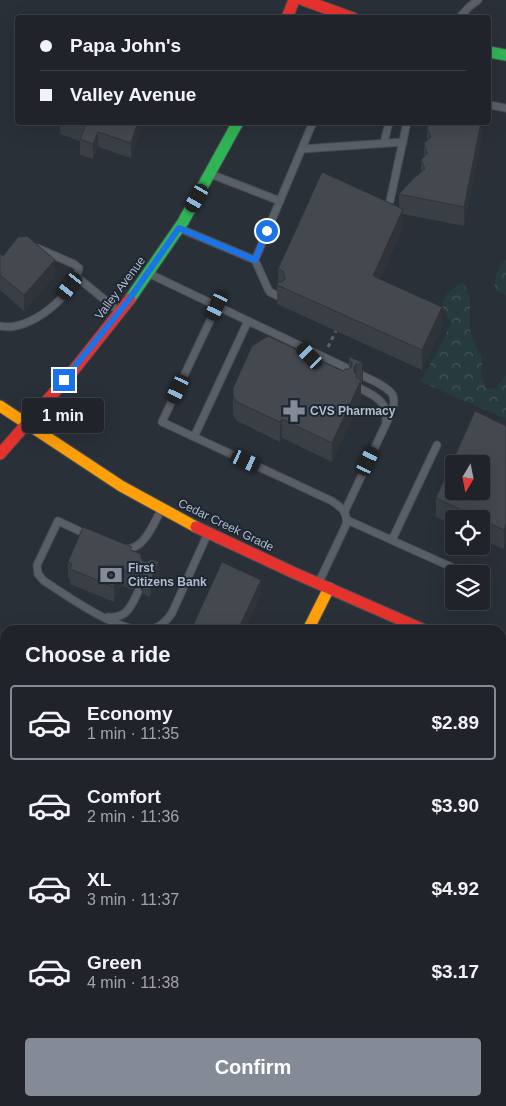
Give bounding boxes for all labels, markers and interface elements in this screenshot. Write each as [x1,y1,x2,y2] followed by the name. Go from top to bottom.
[70,35,181,56] text: Papa John's
[70,84,196,105] text: Valley Avenue
[183,181,210,215] car
[256,220,278,242] route start
[92,254,148,322] street label: Valley Avenue
[54,270,85,302] car
[203,289,230,323] car
[294,340,325,372] car
[53,369,75,391] route end
[164,372,191,406] car
[23,398,105,432] callout: 1 min
[281,398,307,424] pharmacy icon: CVS Pharmacy
[310,404,396,418] place label: CVS Pharmacy
[42,407,84,424] text: 1 min
[354,444,381,478] car
[229,448,262,474] car
[445,455,490,500] north arrow
[445,455,490,610] map controls
[176,496,276,554] street label: Cedar Creek Grade
[445,510,490,555] button: locate
[128,561,207,589] place label: First Citizens Bank
[98,562,124,588] bank icon: First Citizens Bank
[445,565,490,610] button: layers
[25,642,170,667] text: Choose a ride
[27,700,72,745] icon: car
[87,703,173,724] text: Economy
[431,712,479,733] text: $2.89
[87,725,179,742] text: 1 min · 11:35
[27,783,72,828] icon: car
[87,786,161,807] text: Comfort
[431,795,479,816] text: $3.90
[87,808,179,825] text: 2 min · 11:36
[27,866,72,911] icon: car
[87,869,111,890] text: XL
[431,878,479,899] text: $4.92
[87,891,179,908] text: 3 min · 11:37
[27,949,72,994] icon: car
[87,952,142,973] text: Green
[431,961,479,982] text: $3.17
[87,974,179,991] text: 4 min · 11:38
[25,1038,481,1096] button: Confirm

